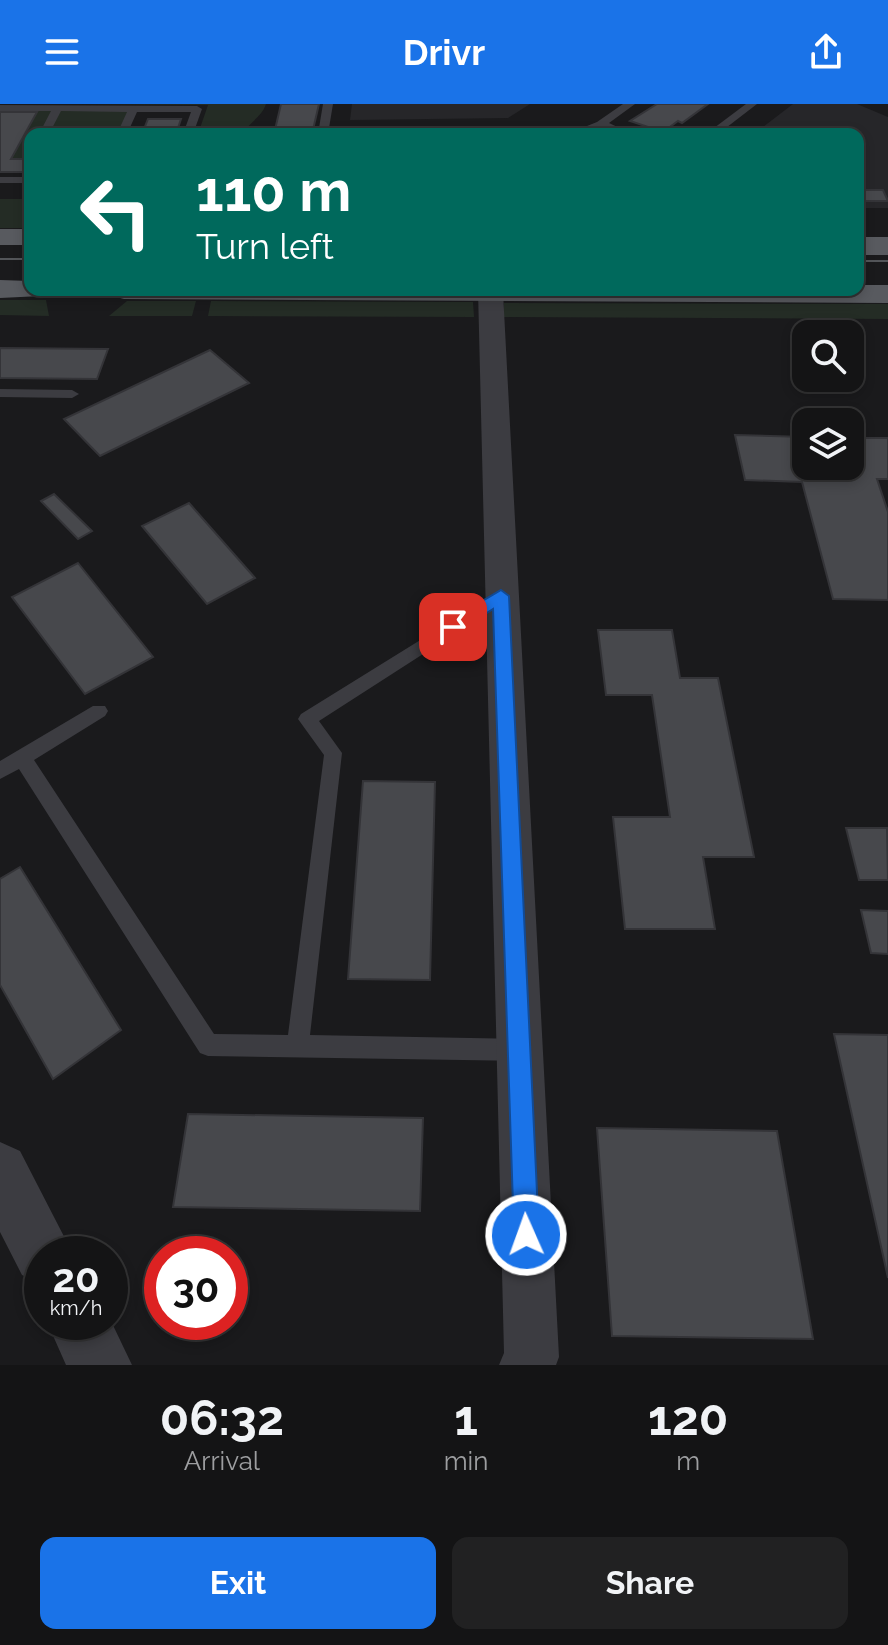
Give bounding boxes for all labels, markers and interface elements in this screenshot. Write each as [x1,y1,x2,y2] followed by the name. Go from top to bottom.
[40,30,84,74] icon: menu
[804,30,848,74] icon: share
[403,31,485,73] text: Drivr
[196,158,351,224] text: 110 m
[64,160,168,264] icon: left
[196,225,334,267] text: Turn left
[792,320,864,480] map controls
[792,320,864,392] button: search
[792,408,864,480] button: layers
[419,593,487,661] pin
[431,605,475,649] icon: arrive
[484,1193,568,1277] position arrow
[144,1236,248,1340] speed limit sign: 30
[52,1254,100,1301] text: 20
[50,1296,102,1320] text: km/h
[160,1390,284,1446] text: 06:32
[454,1390,478,1446] text: 1
[648,1390,728,1446] text: 120
[184,1446,260,1476] text: Arrival
[444,1446,488,1476] text: min
[676,1446,700,1476] text: m
[40,1537,436,1629] button: Exit
[452,1537,848,1629] button: Share

